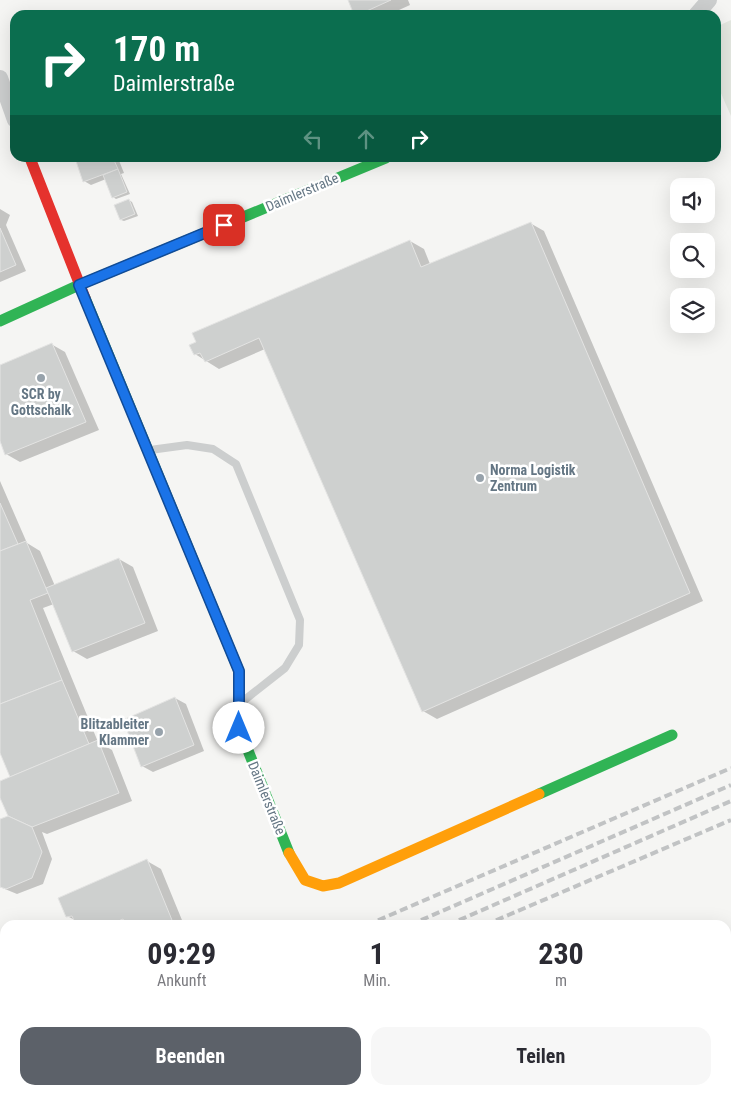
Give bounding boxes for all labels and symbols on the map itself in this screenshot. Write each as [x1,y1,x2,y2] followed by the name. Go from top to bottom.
[263,169,341,215] street label: Daimlerstraße
[203,204,245,246] pin
[35,372,47,384] marker: SCR by Gottschalk
[11,386,71,418] place label: SCR by Gottschalk
[490,462,576,494] place label: Norma Logistik Zentrum
[474,472,486,484] marker: Norma Logistik Zentrum
[212,701,264,753] position arrow
[81,716,149,748] place label: Blitzableiter Klammer
[153,726,165,738] marker: Blitzableiter Klammer
[245,759,289,837] street label: Daimlerstraße

